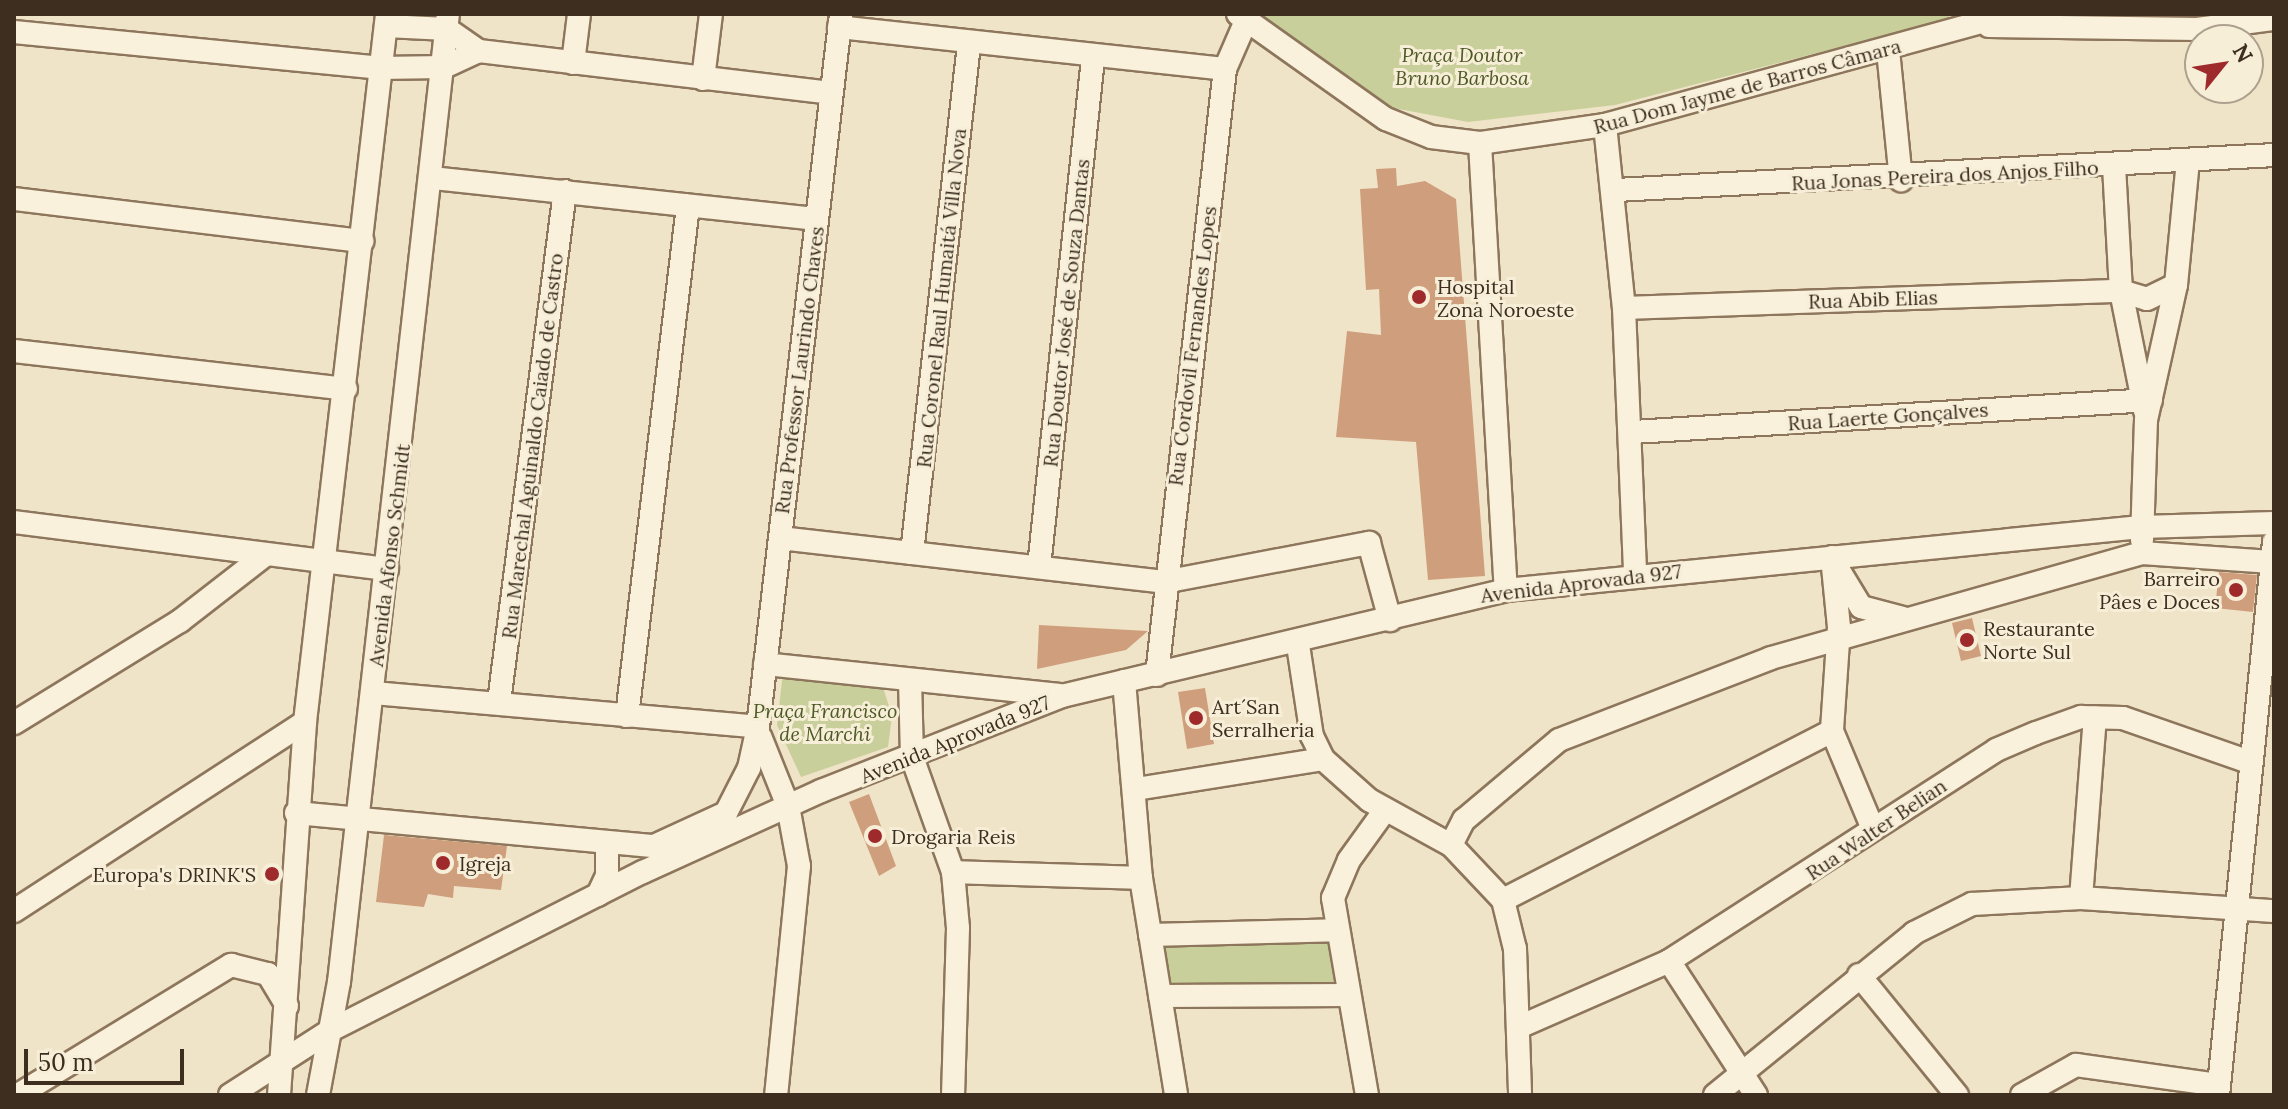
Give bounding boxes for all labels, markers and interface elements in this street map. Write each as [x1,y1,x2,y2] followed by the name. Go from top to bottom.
[2184,24,2264,104] north arrow
[1591,33,1903,139] street label: Rua Dom Jayme de Barros Câmara
[2227,39,2259,67] text: N
[1395,43,1529,90] park label: Praça Doutor Bruno Barbosa
[911,127,971,469] street label: Rua Coronel Raul Humaitá Villa Nova
[1791,155,2099,195] street label: Rua Jonas Pereira dos Anjos Filho
[1038,158,1094,468] street label: Rua Doutor José de Souza Dantas
[1163,205,1221,487] street label: Rua Cordovil Fernandes Lopes
[769,225,829,515] street label: Rua Professor Laurindo Chaves
[496,252,568,640] street label: Rua Marechal Aguinaldo Caiado de Castro
[1437,274,1574,321] place label: Hospital Zona Noroeste
[1808,285,1938,313] street label: Rua Abib Elias
[1408,286,1430,308] marker: Hospital Zona Noroeste
[1787,397,1989,435] street label: Rua Laerte Gonçalves
[363,442,415,668] street label: Avenida Afonso Schmidt
[1479,559,1683,607] street label: Avenida Aprovada 927
[2099,566,2220,613] place label: Barreiro Pâes e Doces
[2227,581,2245,599] marker: Barreiro Pâes e Doces
[1983,616,2095,663] place label: Restaurante Norte Sul
[1958,631,1976,649] marker: Restaurante Norte Sul
[857,690,1053,788] street label: Avenida Aprovada 927
[1212,694,1315,741] place label: Art´San Serralheria
[753,698,897,745] park label: Praça Francisco de Marchi
[1187,709,1205,727] marker: Art´San Serralheria
[1801,773,1951,885] street label: Rua Walter Belian
[891,824,1015,848] place label: Drogaria Reis
[866,827,884,845] marker: Drogaria Reis
[459,851,511,875] place label: Igreja
[434,854,452,872] marker: Igreja
[93,862,256,886] place label: Europa's DRINK'S
[263,865,281,883] marker: Europa's DRINK'S
[28,1033,188,1083] scale bar
[38,1047,94,1078] text: 50 m

